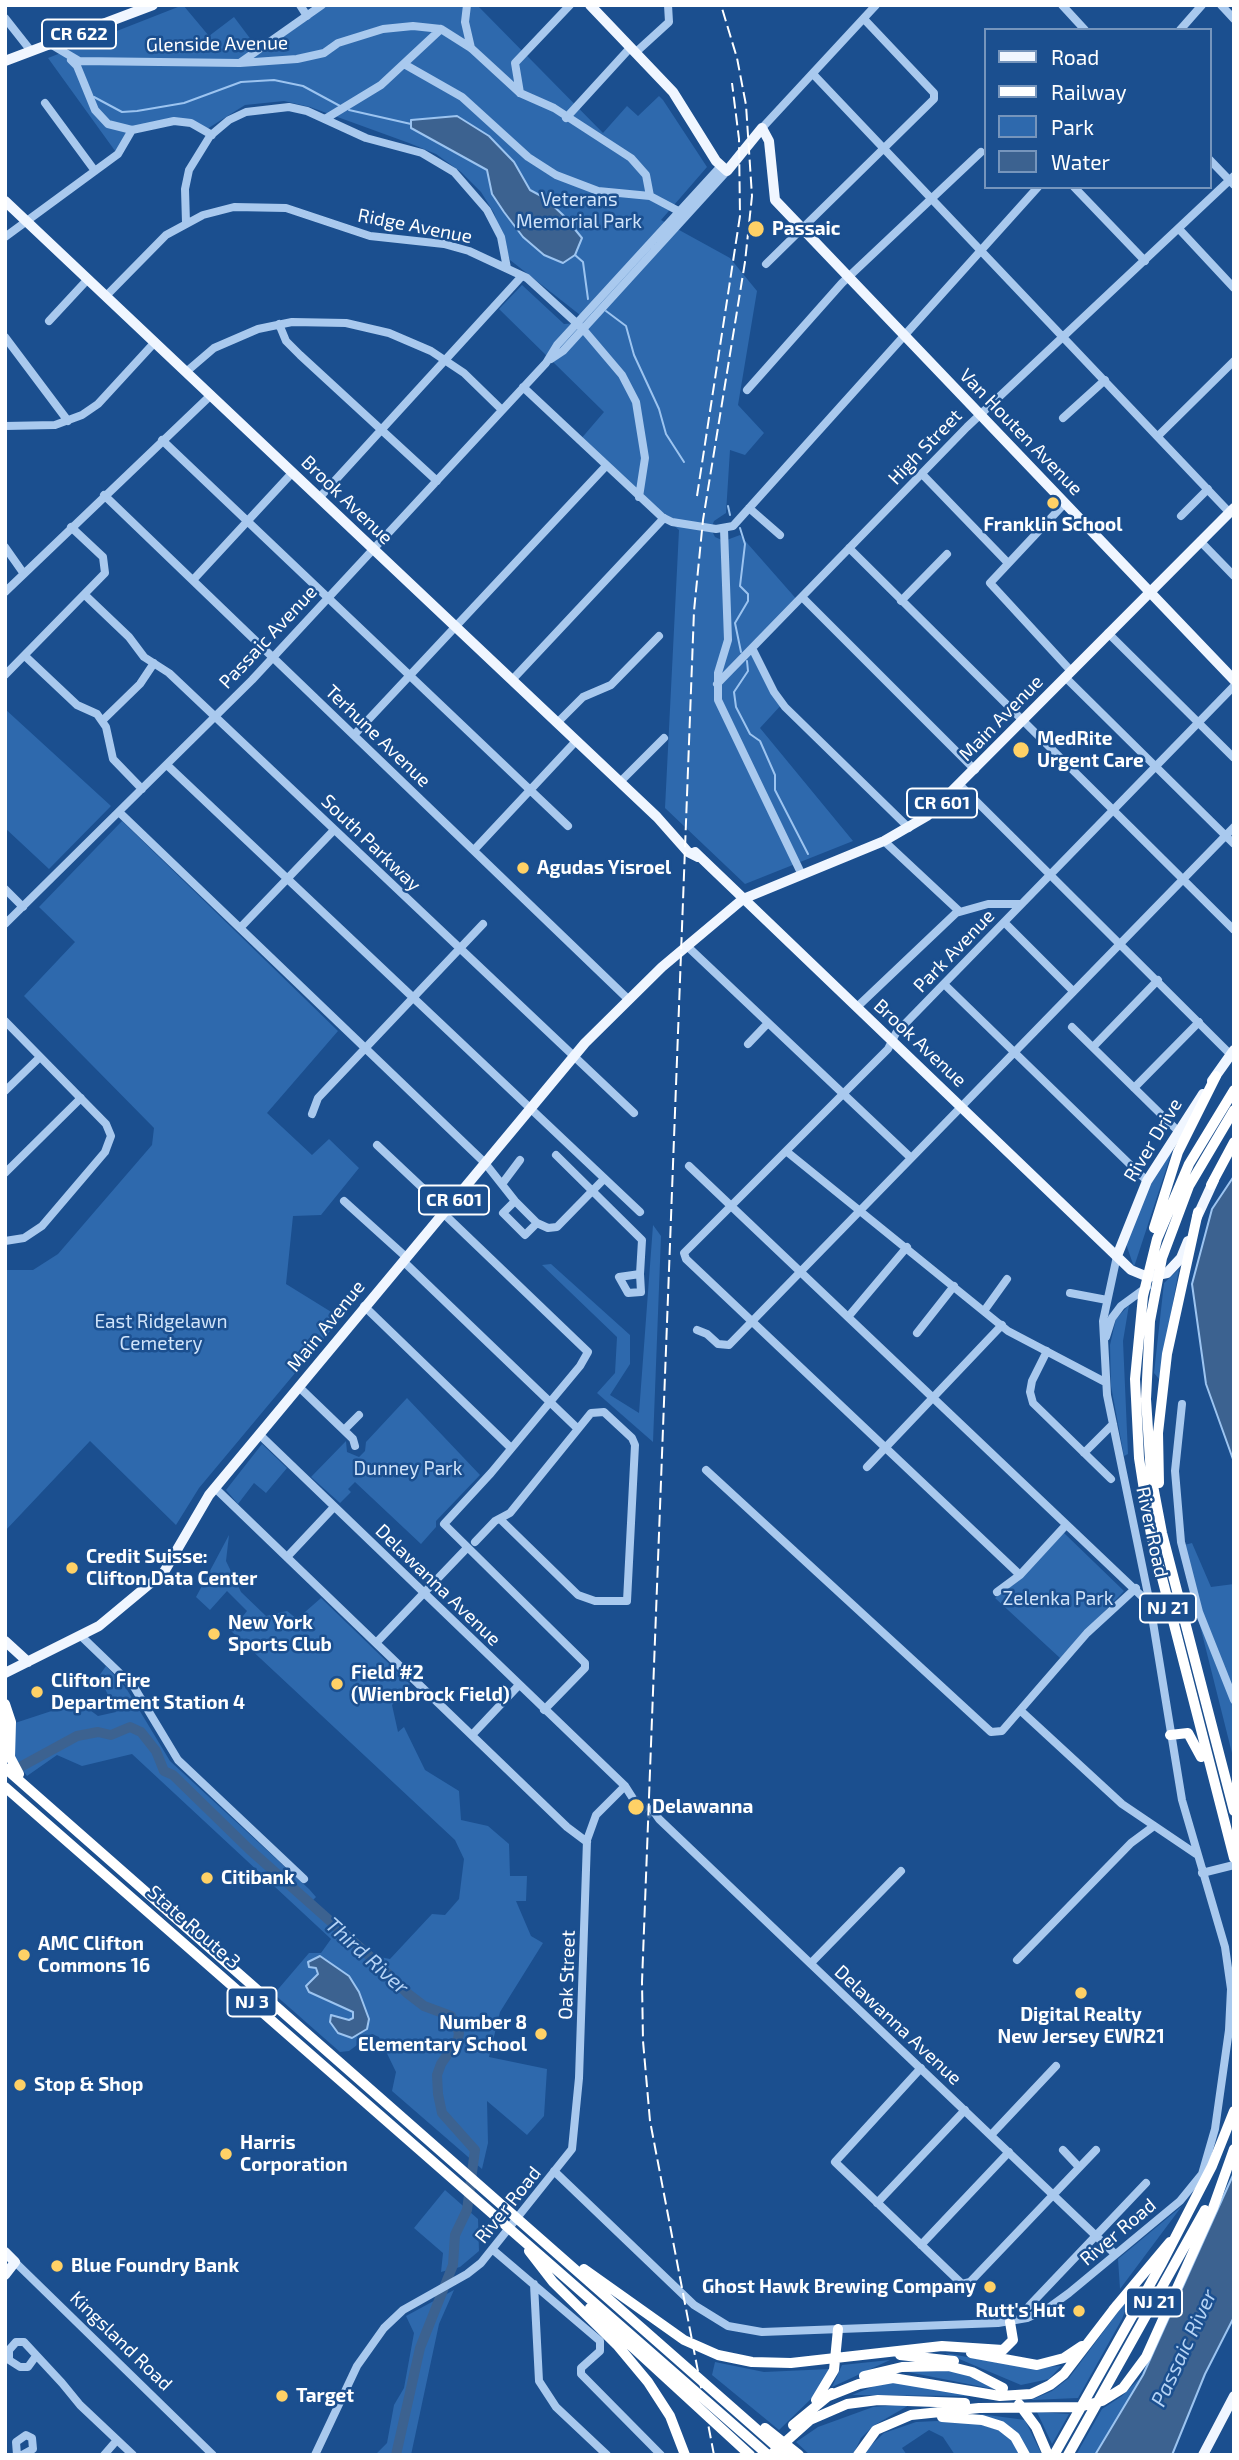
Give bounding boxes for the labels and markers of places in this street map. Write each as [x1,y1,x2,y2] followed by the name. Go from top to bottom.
[772,218,840,240] place label: Passaic
[746,219,766,239] marker: Passaic
[1045,495,1061,511] marker: Franklin School
[983,514,1123,536] place label: Franklin School
[1037,728,1144,772] place label: MedRite Urgent Care
[1011,740,1031,760] marker: MedRite Urgent Care
[537,857,671,879] place label: Agudas Yisroel
[515,860,531,876] marker: Agudas Yisroel
[86,1546,257,1590] place label: Credit Suisse: Clifton Data Center
[64,1560,80,1576] marker: Credit Suisse: Clifton Data Center
[228,1612,332,1656] place label: New York Sports Club
[206,1626,222,1642] marker: New York Sports Club
[351,1662,510,1706] place label: Field #2 (Wienbrock Field)
[51,1670,245,1714] place label: Clifton Fire Department Station 4
[329,1676,345,1692] marker: Field #2 (Wienbrock Field)
[29,1684,45,1700] marker: Clifton Fire Department Station 4
[652,1796,753,1818] place label: Delawanna
[626,1797,646,1817] marker: Delawanna
[221,1867,295,1889] place label: Citibank
[199,1870,215,1886] marker: Citibank
[38,1933,150,1977] place label: AMC Clifton Commons 16
[16,1947,32,1963] marker: AMC Clifton Commons 16
[1073,1985,1089,2001] marker: Digital Realty New Jersey EWR21
[997,2004,1165,2048] place label: Digital Realty New Jersey EWR21
[358,2012,527,2056] place label: Number 8 Elementary School
[533,2026,549,2042] marker: Number 8 Elementary School
[34,2074,143,2096] place label: Stop & Shop
[12,2077,28,2093] marker: Stop & Shop
[240,2132,348,2176] place label: Harris Corporation
[218,2146,234,2162] marker: Harris Corporation
[71,2255,239,2277] place label: Blue Foundry Bank
[49,2258,65,2274] marker: Blue Foundry Bank
[702,2276,976,2298] place label: Ghost Hawk Brewing Company
[982,2279,998,2295] marker: Ghost Hawk Brewing Company
[975,2300,1065,2322] place label: Rutt's Hut
[1071,2303,1087,2319] marker: Rutt's Hut
[296,2385,354,2407] place label: Target
[274,2388,290,2404] marker: Target

